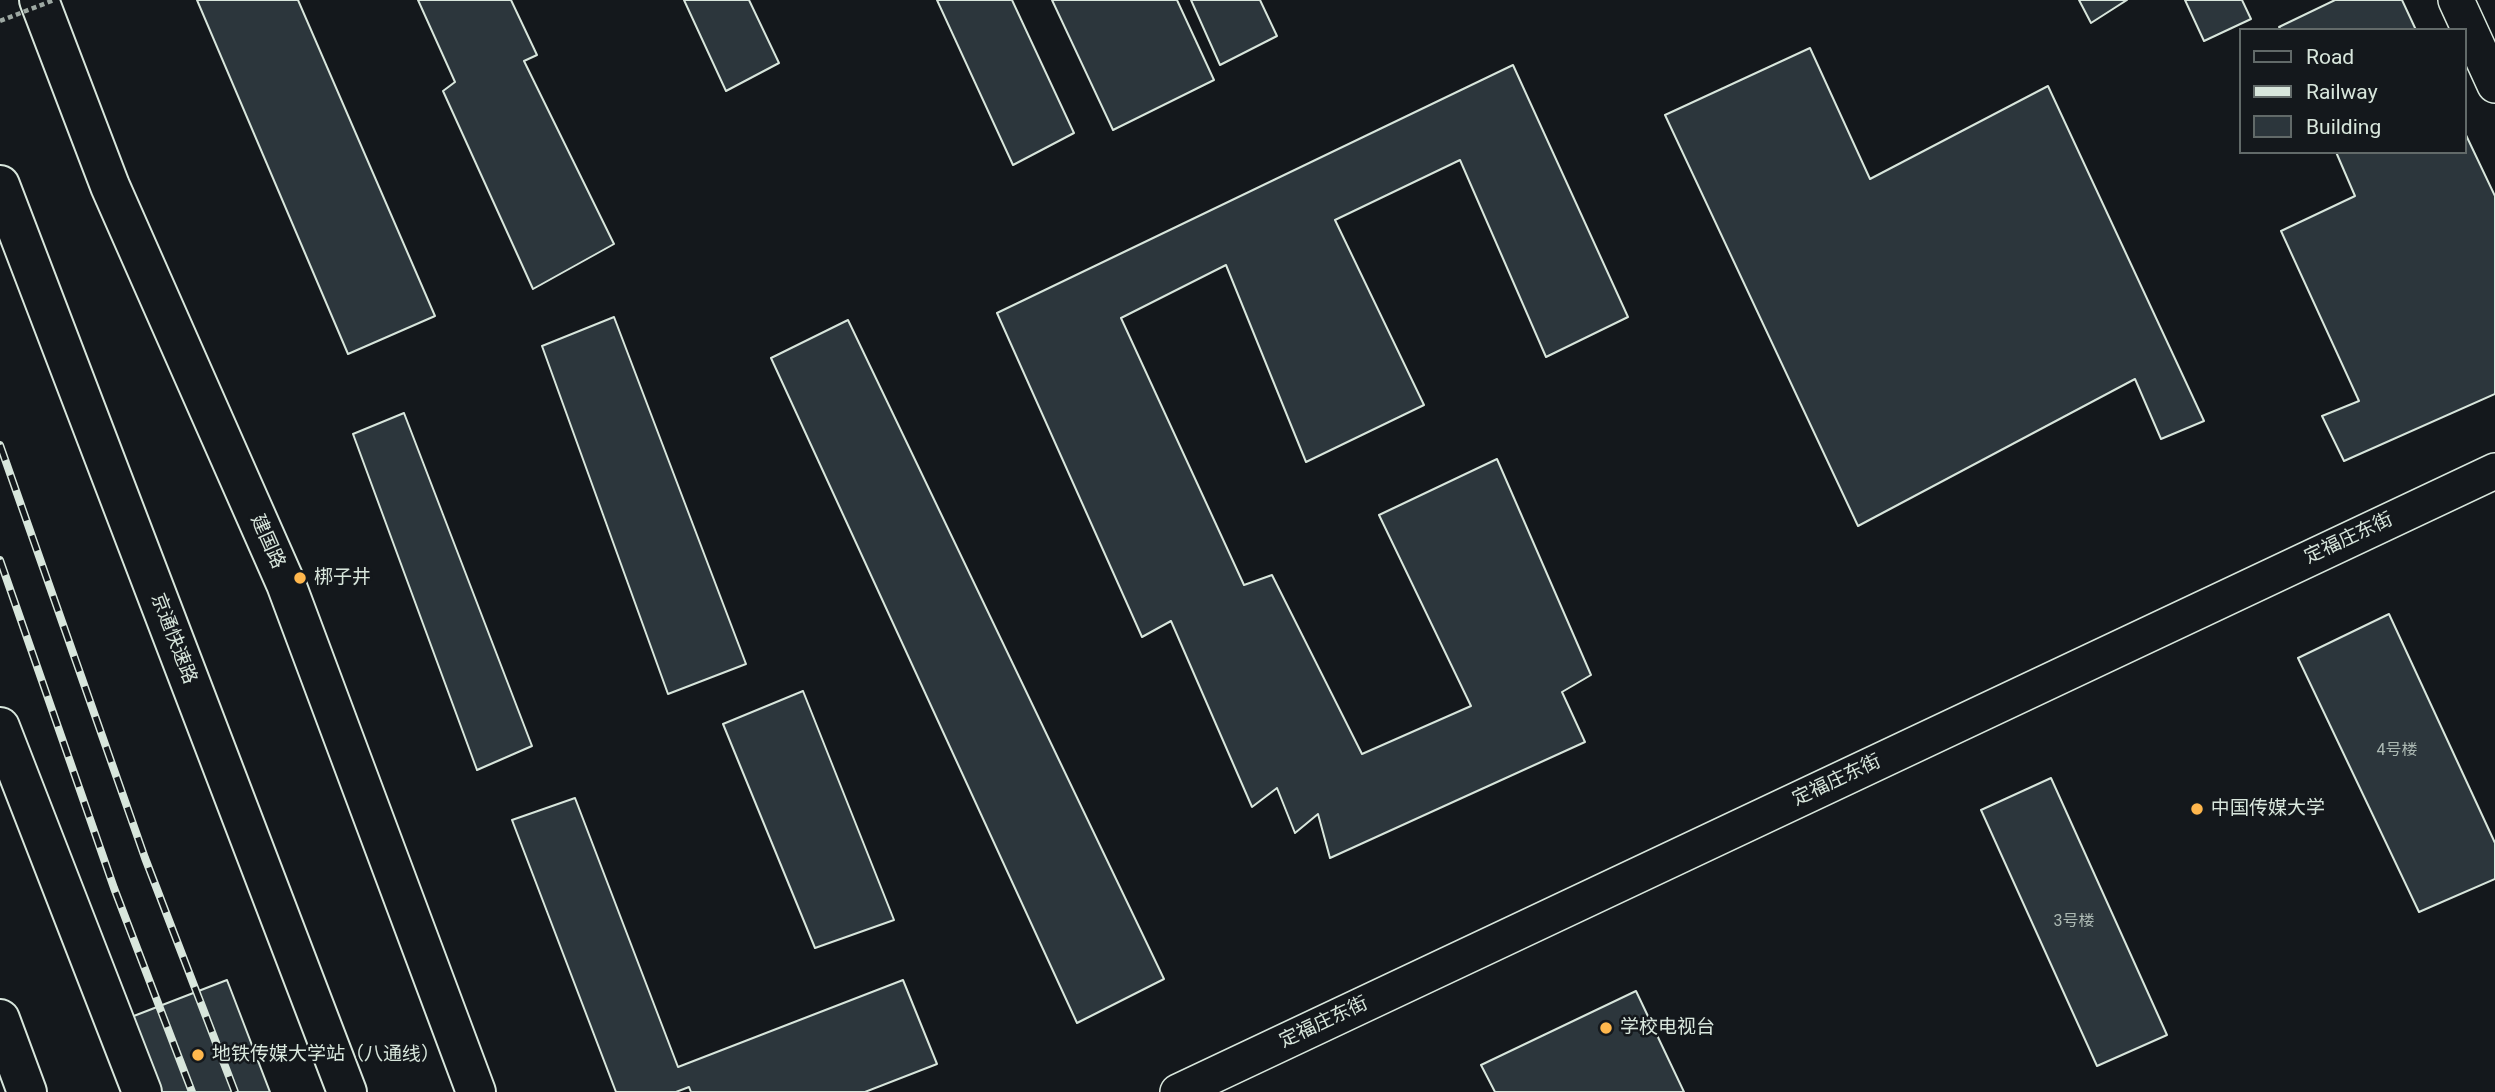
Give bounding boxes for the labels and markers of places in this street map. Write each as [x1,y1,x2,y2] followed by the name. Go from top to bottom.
[314,567,371,589] place label: 梆子井
[292,570,308,586] marker: 梆子井
[2211,798,2325,820] place label: 中国传媒大学
[2189,801,2205,817] marker: 中国传媒大学
[1620,1017,1715,1039] place label: 学校电视台
[1598,1020,1614,1036] marker: 学校电视台
[212,1044,440,1066] place label: 地铁传媒大学站（八通线）
[190,1047,206,1063] marker: 地铁传媒大学站（八通线）

